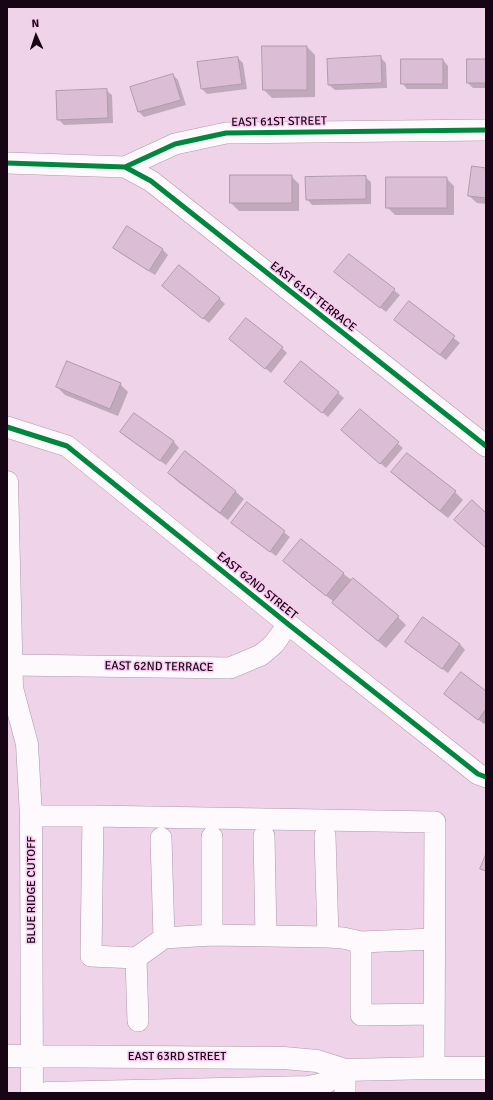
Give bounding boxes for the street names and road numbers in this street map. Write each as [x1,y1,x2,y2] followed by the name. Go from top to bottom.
[231,114,327,130] street label: EAST 61ST STREET
[267,259,359,335] street label: EAST 61ST TERRACE
[214,549,300,623] street label: EAST 62ND STREET
[104,659,214,675] street label: EAST 62ND TERRACE
[25,836,39,944] street label: BLUE RIDGE CUTOFF
[128,1050,226,1064] street label: EAST 63RD STREET

